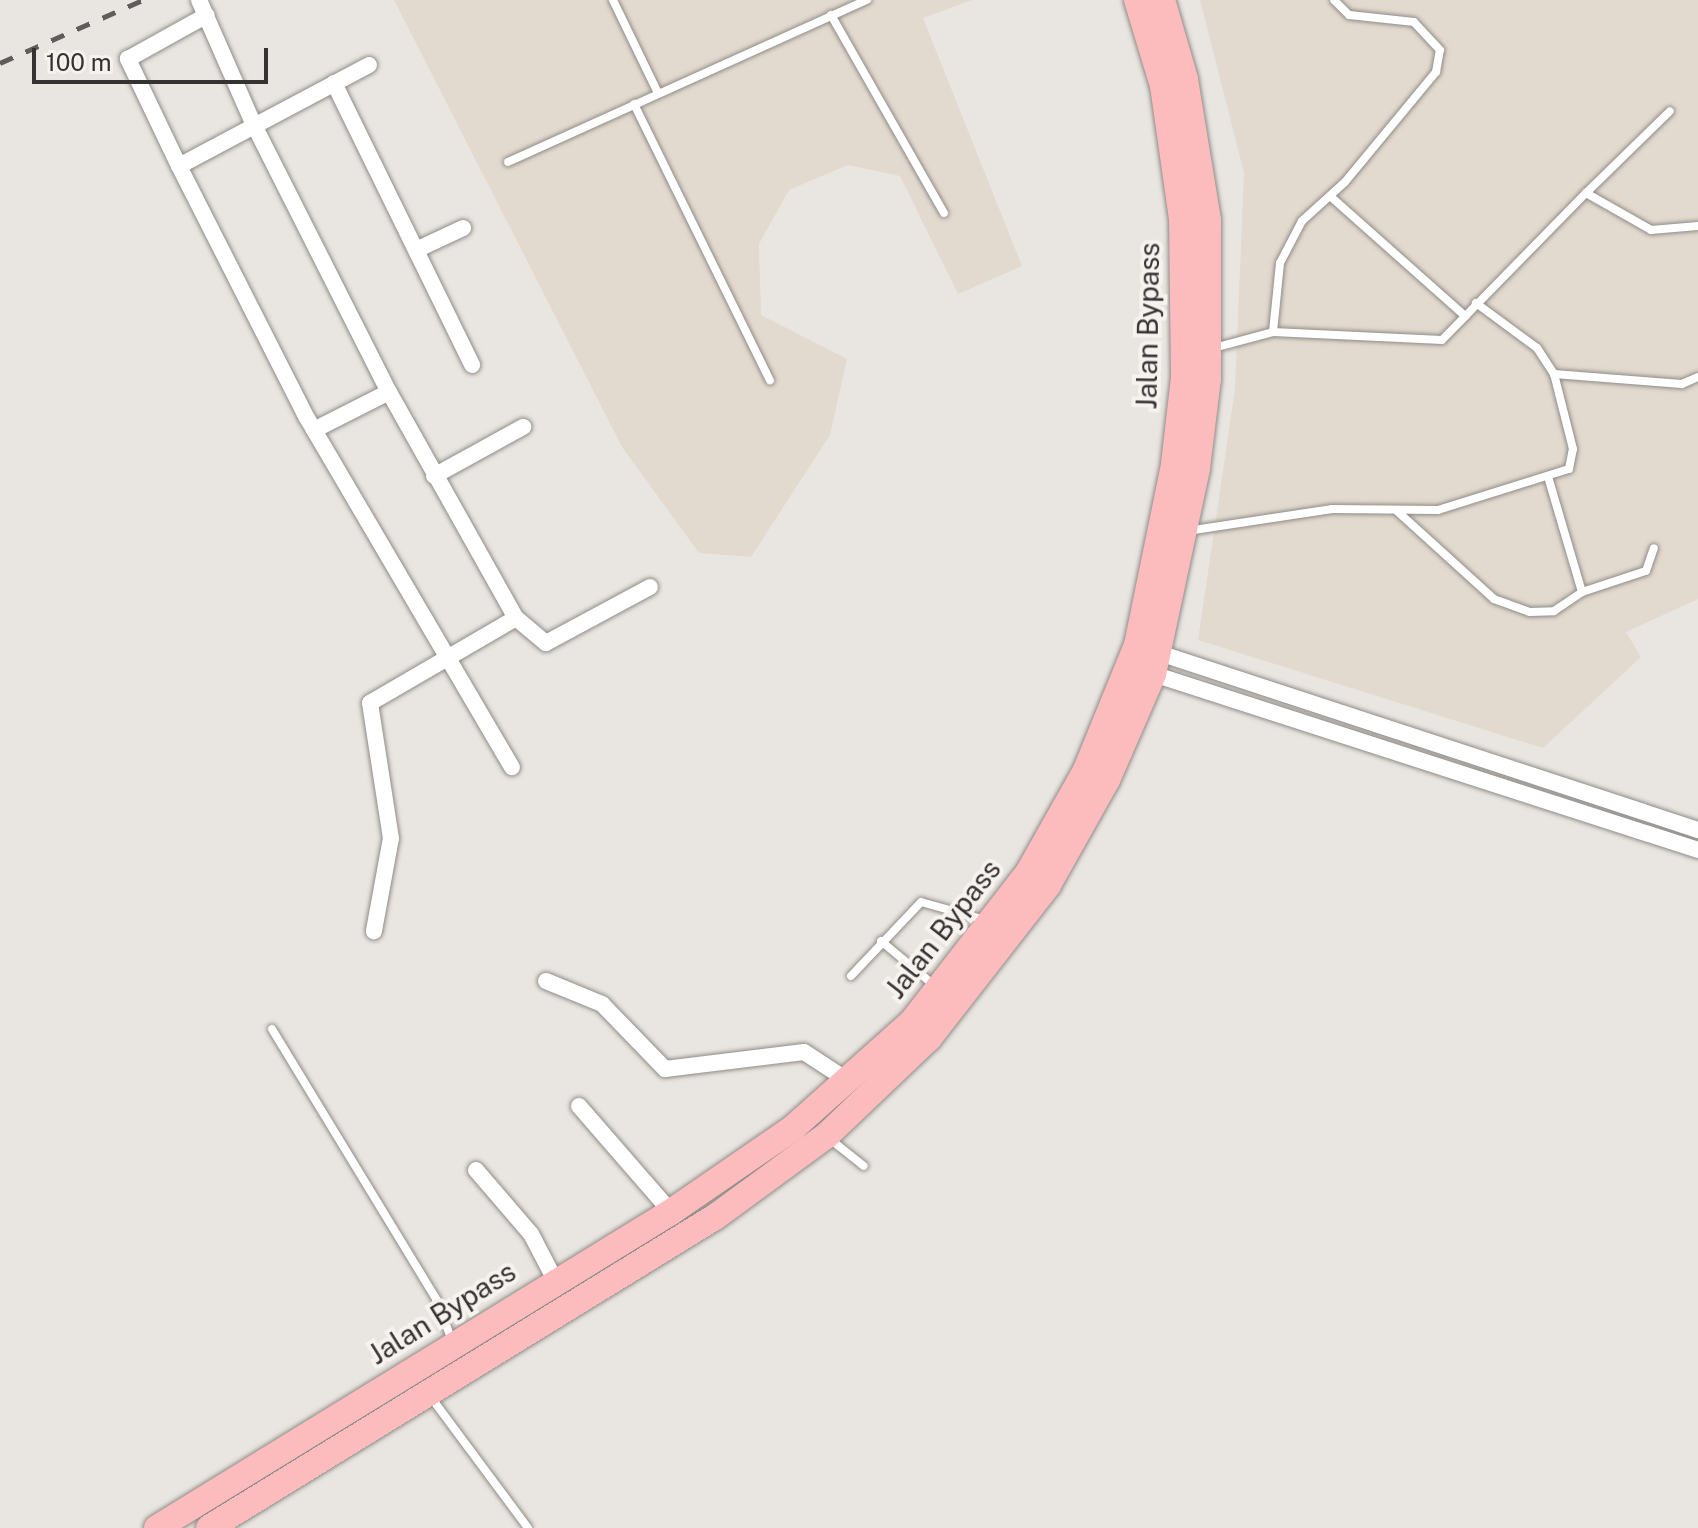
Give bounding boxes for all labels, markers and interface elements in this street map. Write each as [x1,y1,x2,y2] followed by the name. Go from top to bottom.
[36,32,272,82] scale bar
[46,48,112,76] text: 100 m
[1130,242,1166,410] street label: Jalan Bypass
[878,853,1008,1005] street label: Jalan Bypass
[362,1255,522,1371] street label: Jalan Bypass

